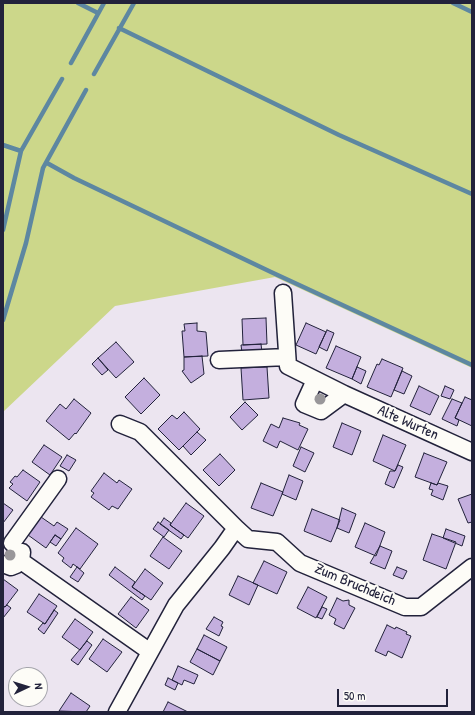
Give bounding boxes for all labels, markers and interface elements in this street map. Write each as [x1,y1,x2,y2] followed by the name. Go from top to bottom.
[375,402,441,444] street label: Alte Wurten
[312,560,398,610] street label: Zum Bruchdeich
[8,667,48,707] north arrow
[339,681,450,707] scale bar
[32,683,46,690] text: N
[344,687,365,704] text: 50 m

